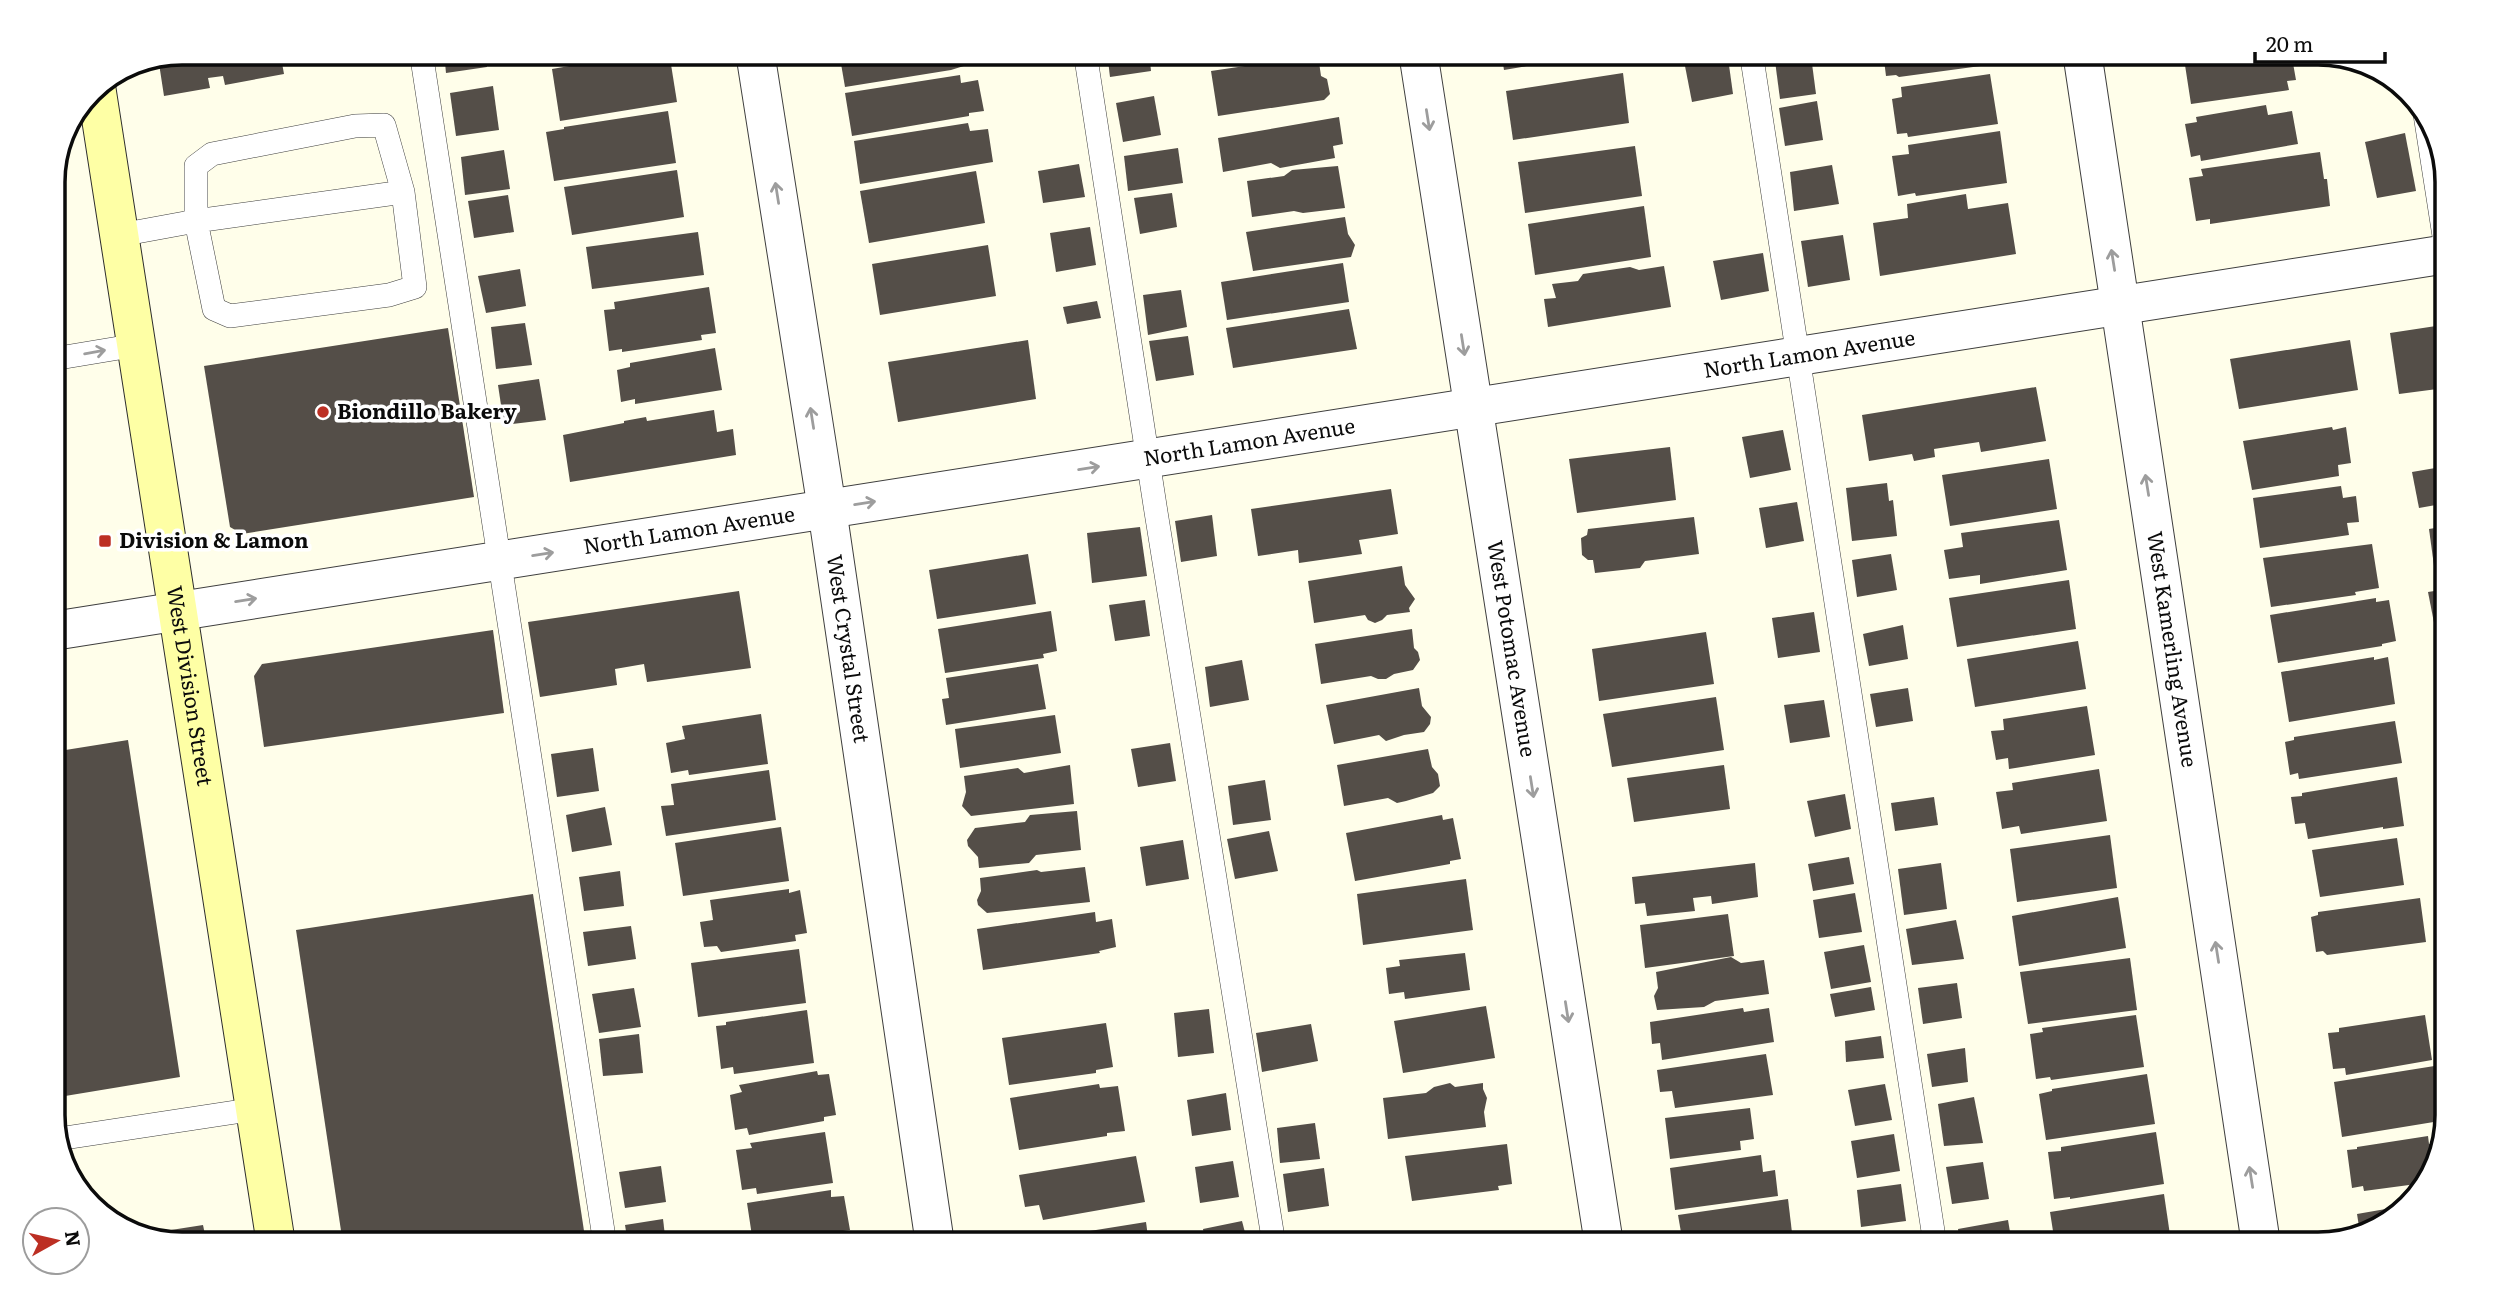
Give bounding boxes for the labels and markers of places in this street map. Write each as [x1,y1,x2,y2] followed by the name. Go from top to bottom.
[337,394,517,425] place label: Biondillo Bakery
[315,404,331,420] marker: Biondillo Bakery
[119,523,309,554] place label: Division & Lamon
[97,533,113,549] marker: Division & Lamon

